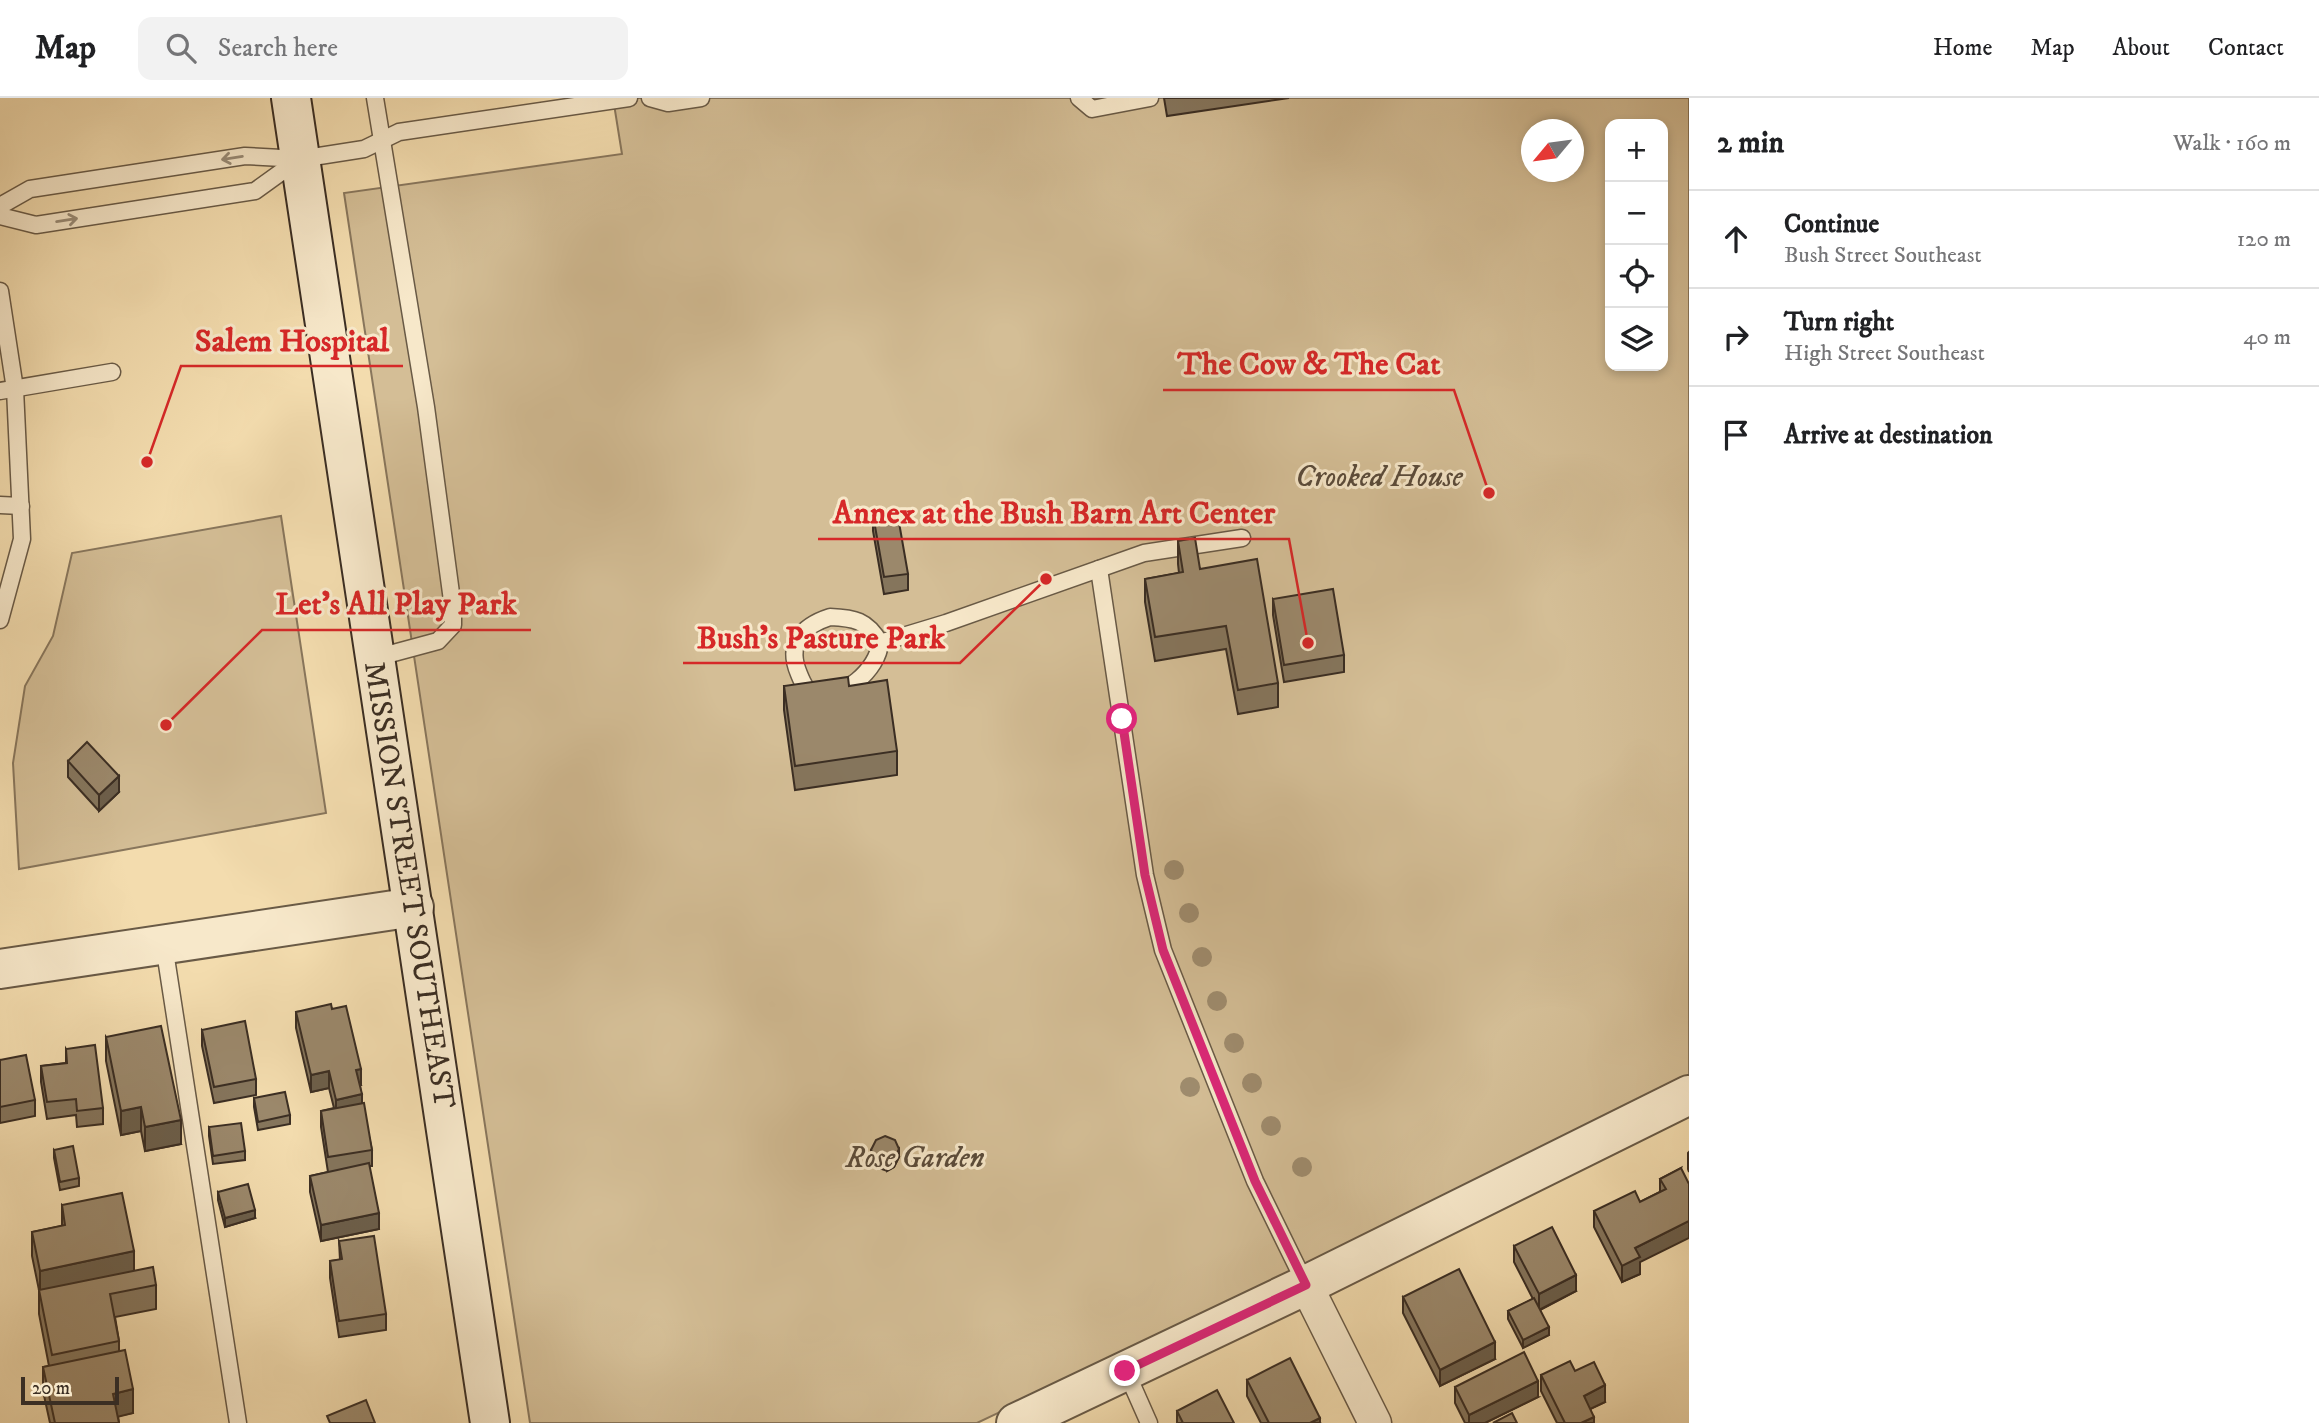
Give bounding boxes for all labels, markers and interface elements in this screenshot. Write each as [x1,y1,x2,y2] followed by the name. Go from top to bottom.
[138,17,628,80] search box
[35,28,96,69] text: Map
[162,29,200,67] icon: search
[218,32,338,65] text: Search here
[1933,33,1992,63] text: Home
[2030,33,2075,63] text: Map
[2113,33,2170,63] text: About
[2208,33,2284,63] text: Contact
[1521,119,1584,182] north arrow
[1605,119,1668,371] map controls
[1605,119,1668,182] button: +
[1717,125,1784,162] text: 2 min
[2173,129,2291,158] text: Walk · 160 m
[221,152,244,165] one-way arrow
[1605,182,1668,245] button: −
[1784,208,1879,241] text: Continue
[55,213,78,226] one-way arrow
[1717,220,1755,258] icon: ahead
[2237,225,2291,254] text: 120 m
[1784,241,1982,270] text: Bush Street Southeast
[1605,245,1668,308] button: locate
[1784,306,1894,339] text: Turn right
[1605,308,1668,371] button: layers
[181,313,403,366] callout: Salem Hospital
[1717,318,1755,356] icon: right
[195,322,390,362] text: Salem Hospital
[2243,323,2291,352] text: 40 m
[1163,337,1454,390] callout: The Cow & The Cat
[1784,339,1985,368] text: High Street Southeast
[1177,345,1441,385] text: The Cow & The Cat
[1717,416,1755,454] icon: arrive
[1784,419,1993,452] text: Arrive at destination
[1295,459,1464,496] park label: Crooked House
[818,486,1289,539] callout: Annex at the Bush Barn Art Center
[832,494,1276,534] text: Annex at the Bush Barn Art Center
[262,577,531,630] callout: Let's All Play Park
[275,585,518,625] text: Let's All Play Park
[683,610,960,663] callout: Bush's Pasture Park
[697,619,946,659] text: Bush's Pasture Park
[355,659,462,1112] street label: MISSION STREET SOUTHEAST
[1106,703,1137,734] route start
[844,1140,985,1177] park label: Rose Garden
[1109,1355,1140,1386] route end
[21,1374,119,1406] scale bar
[32,1377,70,1400] text: 20 m

